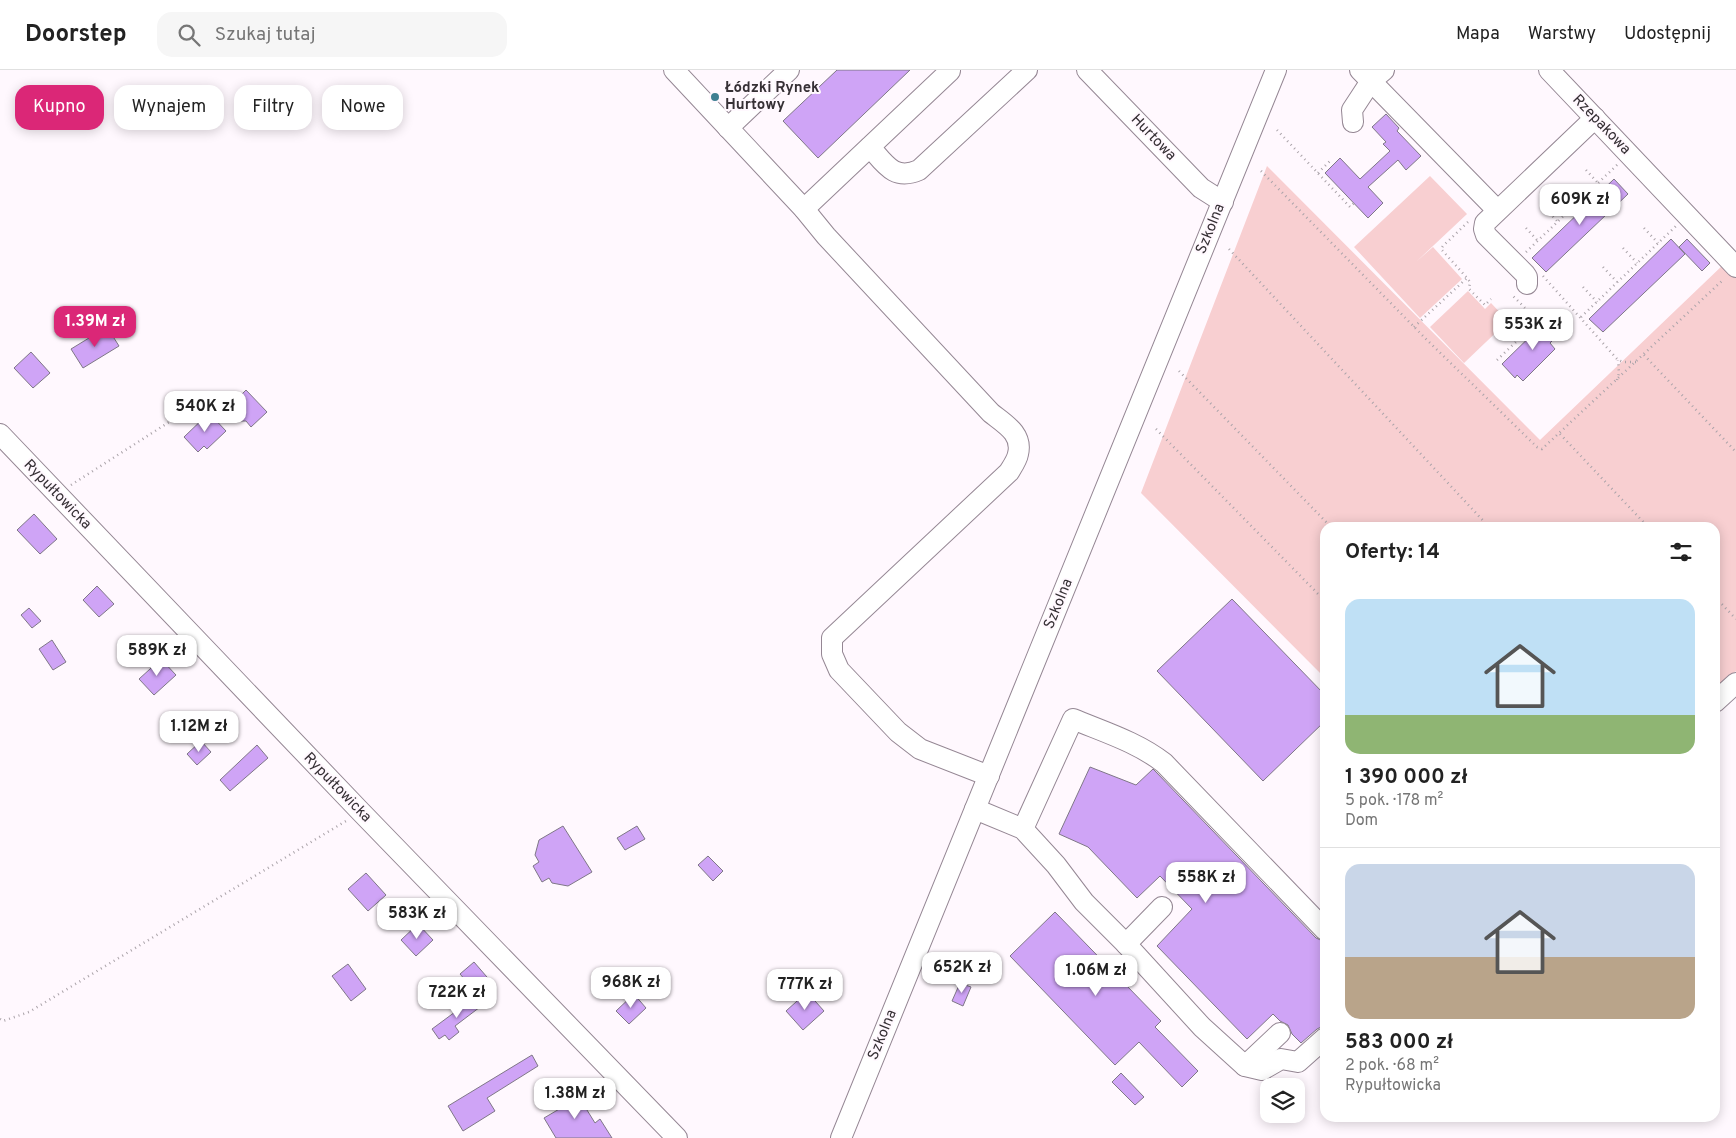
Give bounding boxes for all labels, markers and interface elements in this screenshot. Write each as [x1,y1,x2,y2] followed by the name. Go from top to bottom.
[157,12,507,57] search box
[25,20,127,50] text: Doorstep
[175,21,203,49] icon: search
[215,23,316,47] text: Szukaj tutaj
[1456,23,1500,46] text: Mapa
[1528,23,1596,46] text: Warstwy
[1624,23,1711,46] text: Udostępnij
[725,79,820,115] place label: Łódzki Rynek Hurtowy
[15,85,104,130] chip: Kupno
[114,85,224,130] chip: Wynajem
[234,85,312,130] chip: Filtry
[322,85,403,130] chip: Nowe
[709,91,721,103] marker: Łódzki Rynek Hurtowy
[1568,91,1634,159] street label: Rzepakowa
[1126,111,1180,165] street label: Hurtowa
[1534,184,1626,226] pin: 609K zł
[1551,190,1609,210] text: 609K zł
[1192,201,1230,257] street label: Szkolna
[43,306,147,348] pin: 1.39M zł
[1487,308,1579,351] pin: 553K zł
[65,312,125,332] text: 1.39M zł
[1504,315,1562,335] text: 553K zł
[159,390,251,433] pin: 540K zł
[175,397,235,417] text: 540K zł
[19,456,95,534] street label: Rypułtowicka
[1667,538,1695,566] icon: filters
[1345,539,1440,566] text: Oferty: 14
[1040,576,1078,632] street label: Szkolna
[1475,631,1565,721] icon: home
[111,634,203,677] pin: 589K zł
[128,641,186,661] text: 589K zł
[147,710,251,753] pin: 1.12M zł
[171,717,227,737] text: 1.12M zł
[299,749,375,827] street label: Rypułtowicka
[1345,764,1468,791] text: 1 390 000 zł
[1345,791,1443,811] text: 5 pok. · 178 m²
[1345,811,1378,831] text: Dom
[1160,862,1252,904] pin: 558K zł
[1177,868,1235,888] text: 558K zł
[1475,897,1565,987] icon: home
[371,898,463,940] pin: 583K zł
[388,904,446,924] text: 583K zł
[916,952,1008,994] pin: 652K zł
[1044,954,1148,997] pin: 1.06M zł
[933,958,991,978] text: 652K zł
[1065,961,1127,981] text: 1.06M zł
[585,966,677,1009] pin: 968K zł
[759,968,851,1011] pin: 777K zł
[602,973,660,993] text: 968K zł
[778,975,832,995] text: 777K zł
[411,976,503,1019] pin: 722K zł
[429,983,485,1003] text: 722K zł
[864,1007,902,1063] street label: Szkolna
[1345,1029,1453,1056] text: 583 000 zł
[1345,1056,1439,1076] text: 2 pok. · 68 m²
[1345,1076,1441,1096] text: Rypułtowicka
[523,1078,627,1120] pin: 1.38M zł
[1260,1078,1305,1123] map controls
[1260,1078,1305,1123] button: layers
[545,1084,605,1104] text: 1.38M zł

